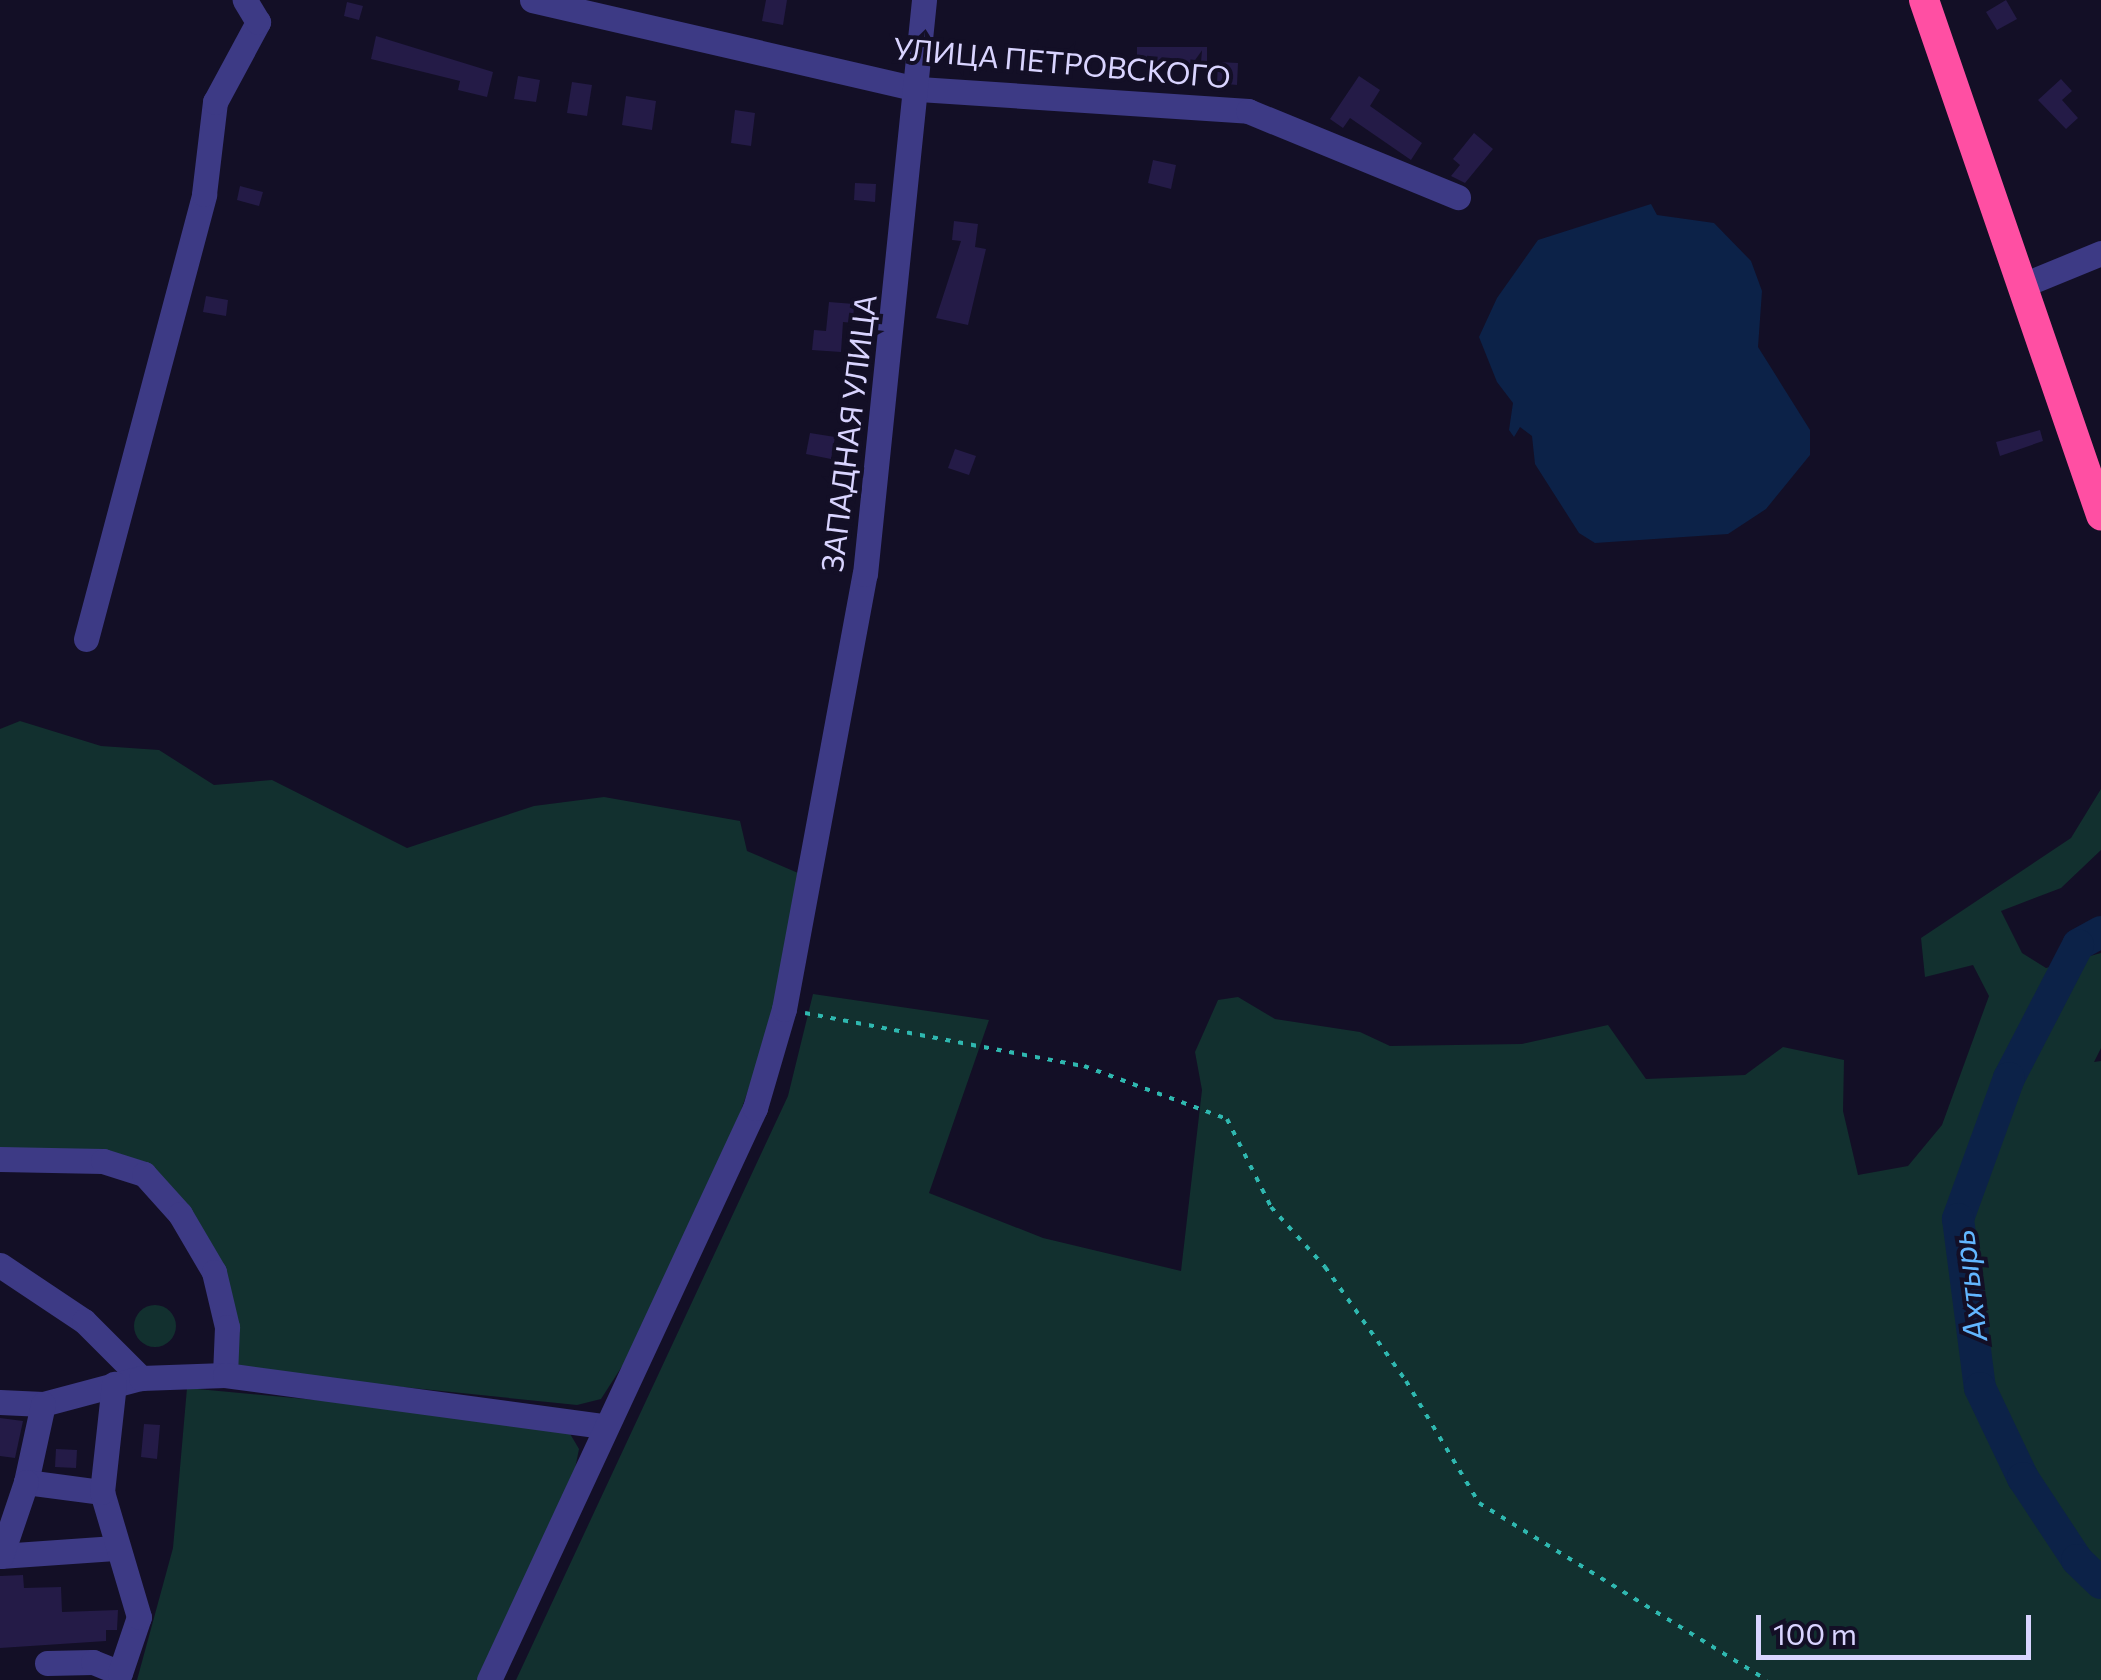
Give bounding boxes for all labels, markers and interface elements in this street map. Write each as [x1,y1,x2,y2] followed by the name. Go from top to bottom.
[892,29,1232,95] street label: УЛИЦА ПЕТРОВСКОГО
[813,292,883,574] street label: ЗАПАДНАЯ УЛИЦА
[1942,1228,1994,1344] water label: Ахтырь
[1761,1595,2036,1657] scale bar
[1773,1614,1857,1651] text: 100 m

